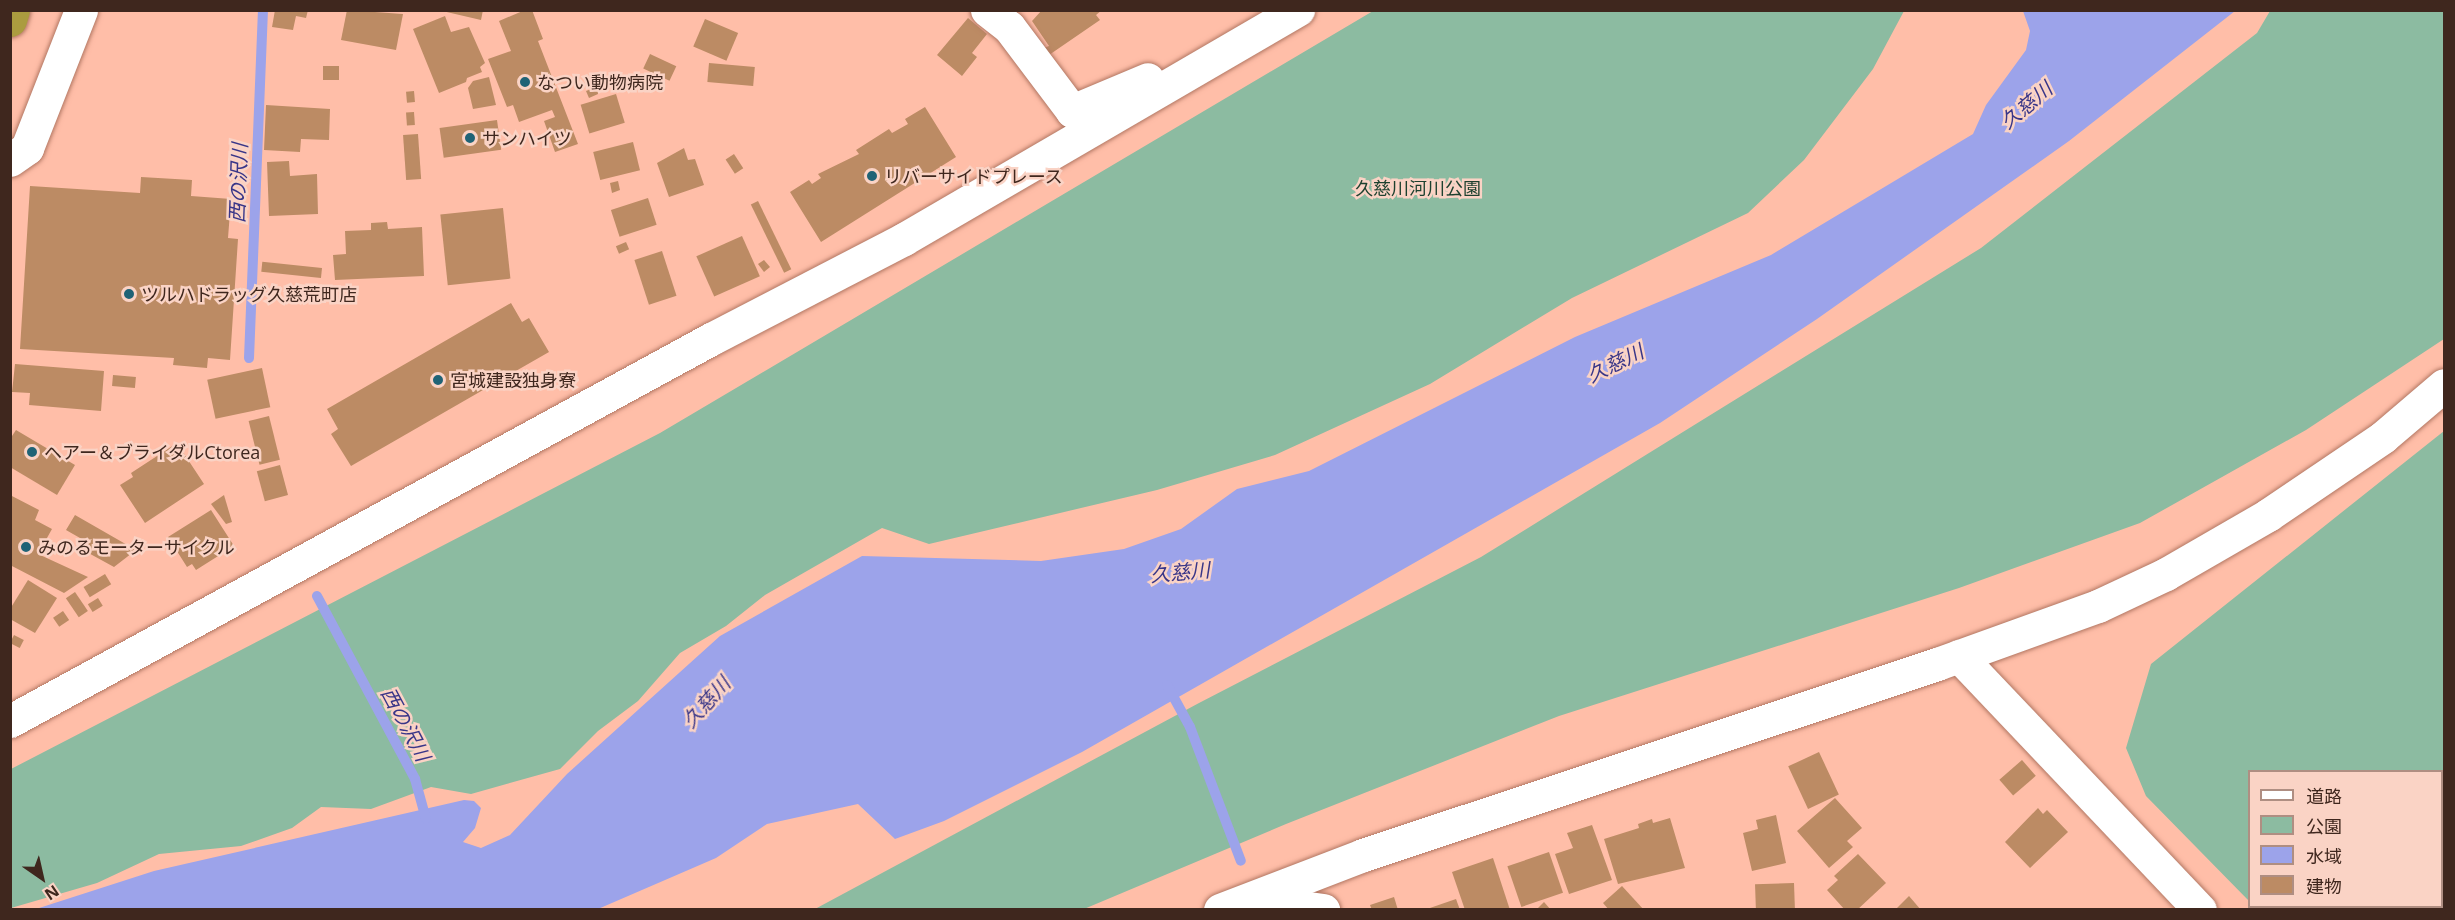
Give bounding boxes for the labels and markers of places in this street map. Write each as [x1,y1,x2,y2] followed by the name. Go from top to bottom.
[537,71,663,93] place label: なつい動物病院
[518,75,532,89] marker: なつい動物病院
[482,127,572,149] place label: サンハイツ
[463,131,477,145] marker: サンハイツ
[884,165,1064,187] place label: リバーサイドプレース
[865,169,879,183] marker: リバーサイドプレース
[141,283,357,305] place label: ツルハドラッグ久慈荒町店
[122,287,136,301] marker: ツルハドラッグ久慈荒町店
[450,369,576,391] place label: 宮城建設独身寮
[431,373,445,387] marker: 宮城建設独身寮
[44,441,261,463] place label: ヘアー＆ブライダルCtorea
[25,445,39,459] marker: ヘアー＆ブライダルCtorea
[38,536,236,558] place label: みのるモーターサイクル
[19,540,33,554] marker: みのるモーターサイクル

